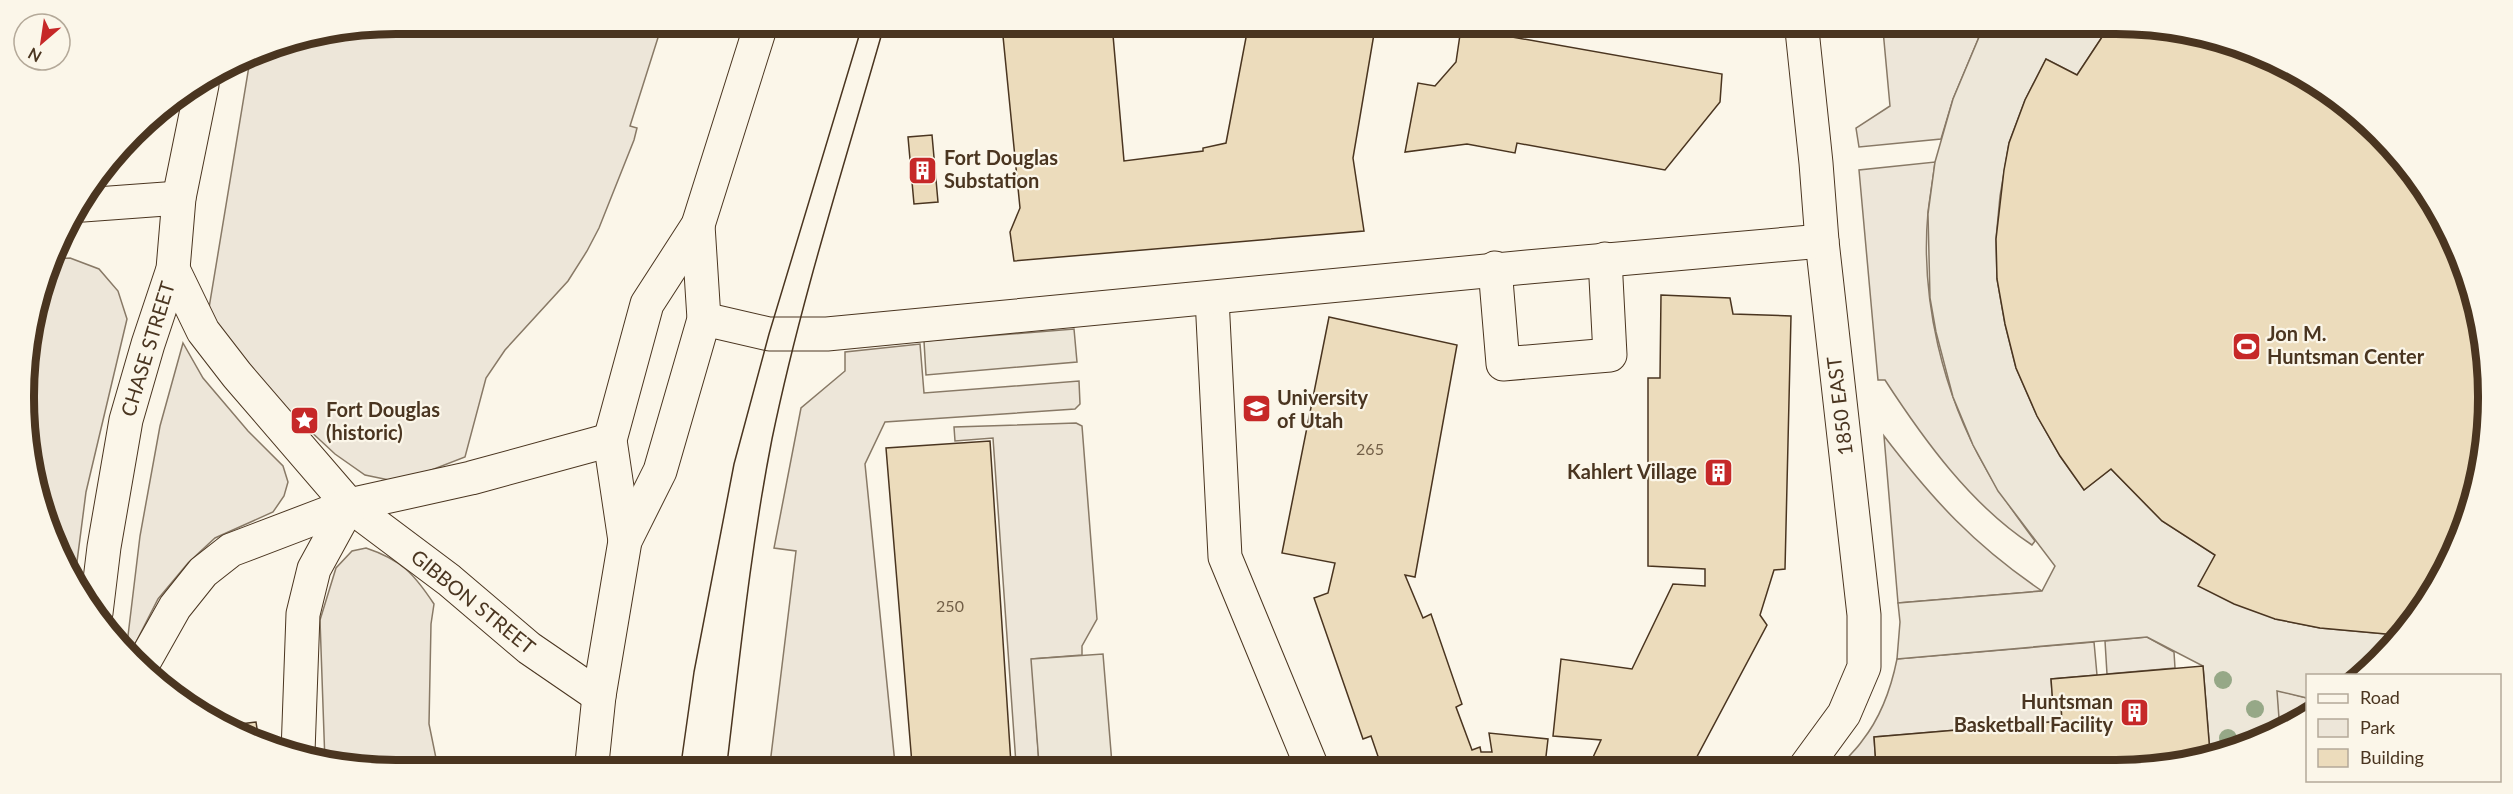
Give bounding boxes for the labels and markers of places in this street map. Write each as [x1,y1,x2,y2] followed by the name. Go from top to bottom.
[944,145,1058,192] place label: Fort Douglas Substation
[907,154,939,186] building icon: Fort Douglas Substation
[2267,321,2425,368] place label: Jon M. Huntsman Center
[2230,330,2262,362] sports icon: Jon M. Huntsman Center
[1277,385,1369,432] place label: University of Utah
[1240,393,1272,425] school or university icon: University of Utah
[326,397,440,444] place label: Fort Douglas (historic)
[289,405,321,437] place icon: Fort Douglas (historic)
[1702,456,1734,488] building icon: Kahlert Village
[1567,459,1697,483] place label: Kahlert Village
[1954,689,2113,736] place label: Huntsman Basketball Facility
[2118,697,2150,729] building icon: Huntsman Basketball Facility

